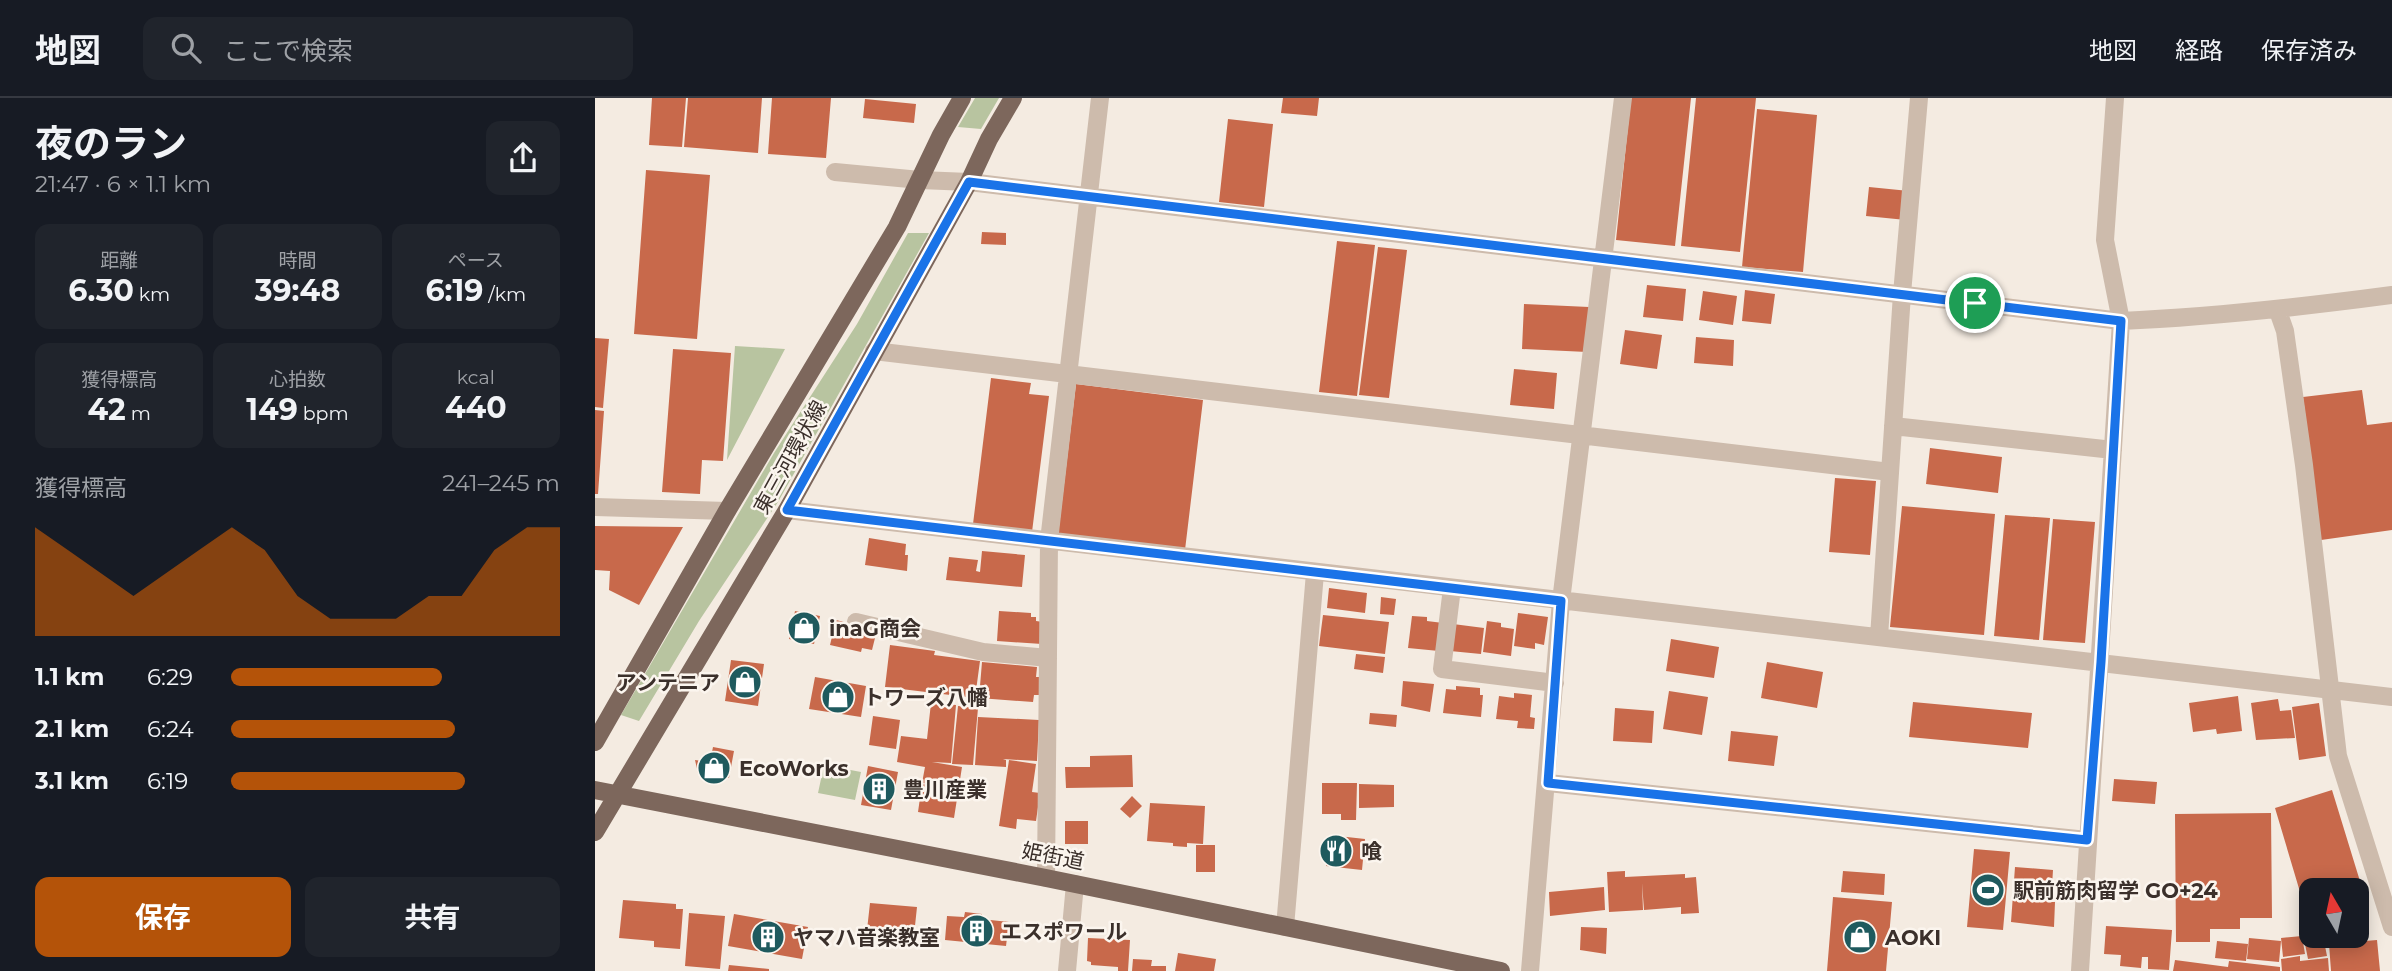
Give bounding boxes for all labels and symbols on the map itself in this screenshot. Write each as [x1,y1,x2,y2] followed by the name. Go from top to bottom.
[1945,273,2005,333] pin
[749,396,831,518] street label: 東三河環状線
[785,609,823,647] shop icon: inaG商会
[829,616,921,641] place label: inaG商会
[726,663,764,701] shop icon: アンテニア
[616,670,720,695] place label: アンテニア
[819,678,857,716] shop icon: トワーズ八幡
[863,685,988,710] place label: トワーズ八幡
[695,749,733,787] shop icon: EcoWorks
[739,756,849,781] place label: EcoWorks
[860,770,898,808] building icon: 豊川産業
[903,777,987,802] place label: 豊川産業
[1317,832,1355,870] restaurant icon: 喰
[1020,838,1086,874] street label: 姫街道
[1361,839,1382,864] place label: 喰
[1969,871,2007,909] sports icon: 駅前筋肉留学 GO+24
[2013,878,2218,903] place label: 駅前筋肉留学 GO+24
[2299,878,2369,948] north arrow
[958,912,996,950] building icon: エスポワール
[749,918,787,956] building icon: ヤマハ音楽教室
[1841,918,1879,956] shop icon: AOKI
[1001,919,1127,944] place label: エスポワール
[793,925,940,950] place label: ヤマハ音楽教室
[1884,925,1941,950] place label: AOKI

